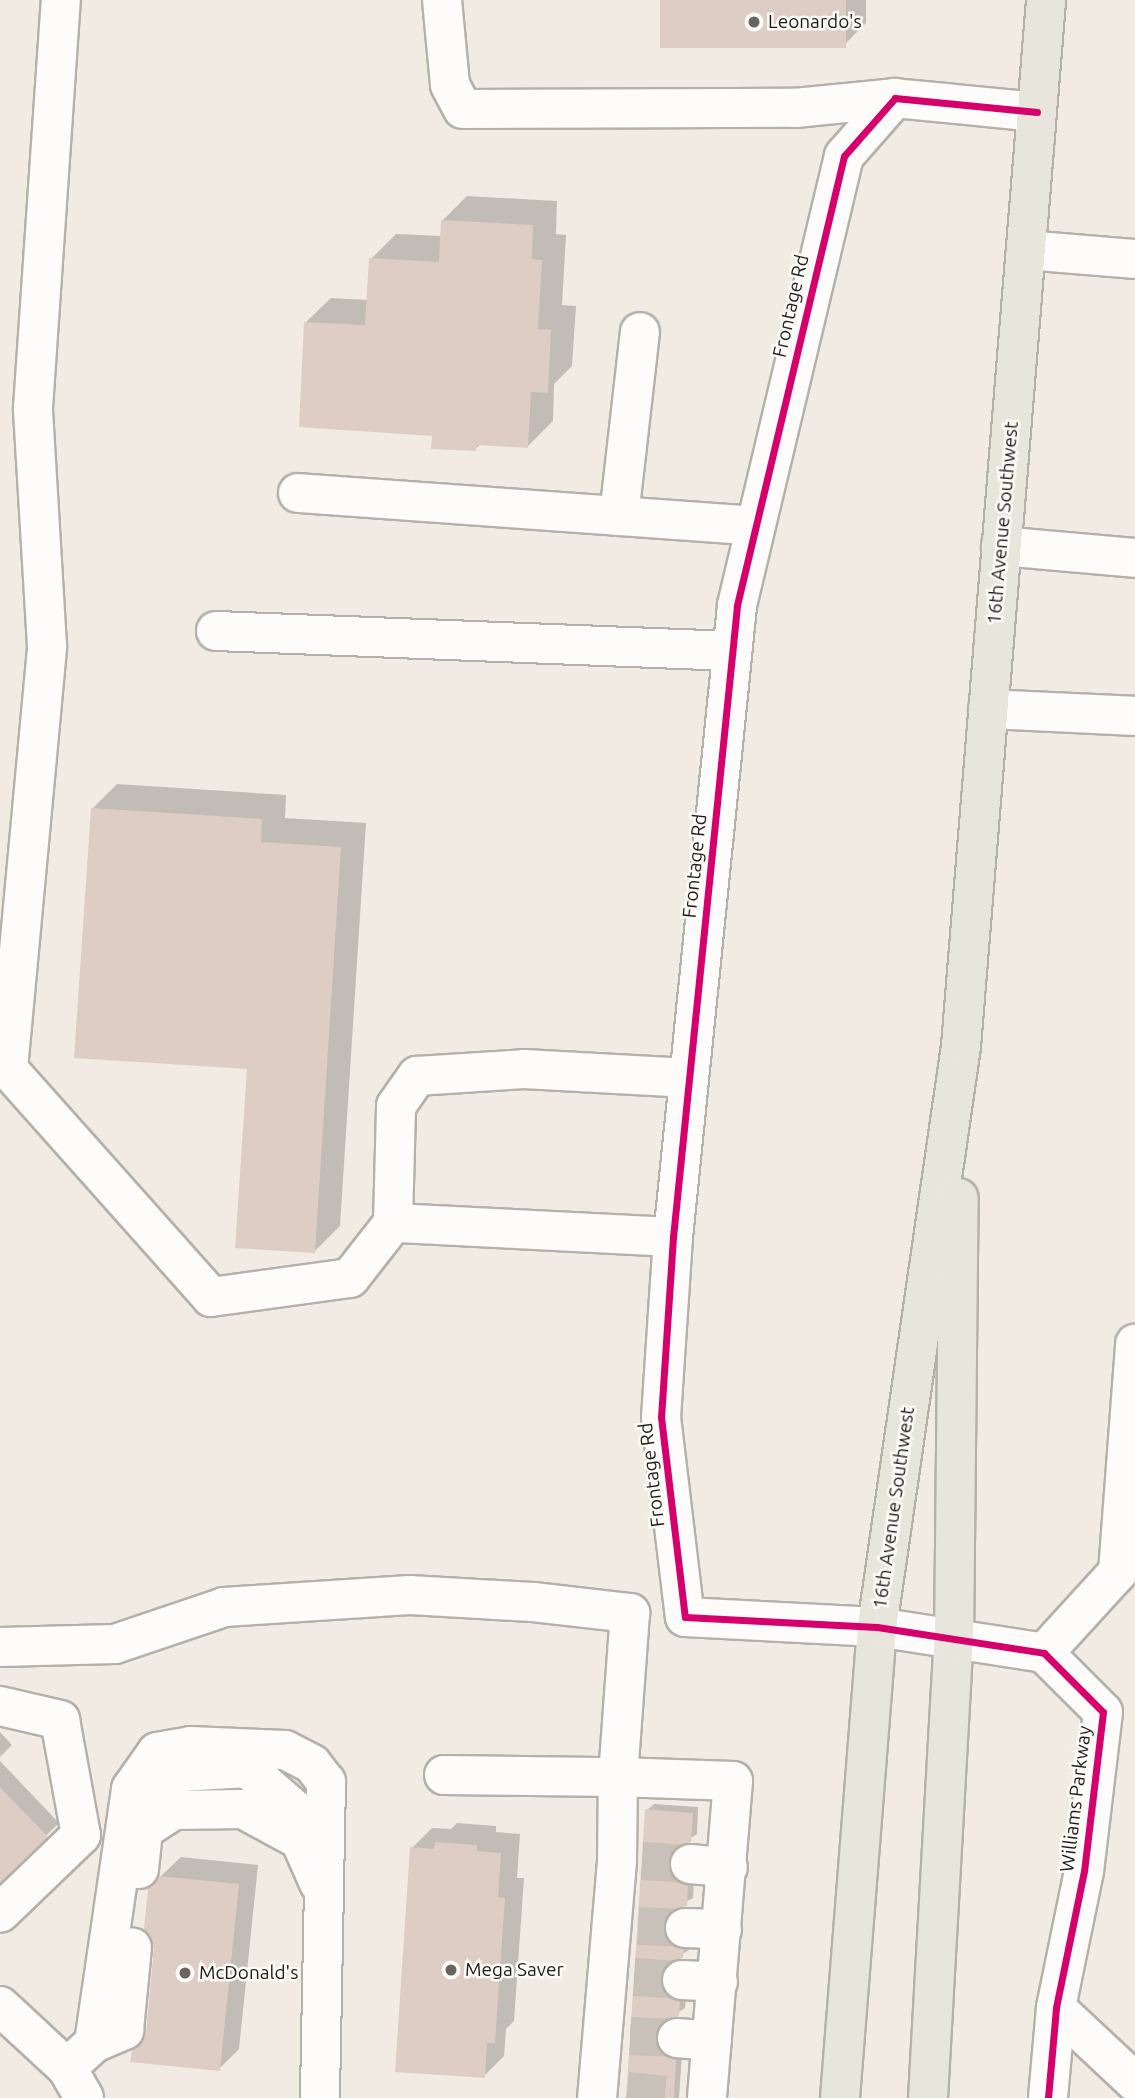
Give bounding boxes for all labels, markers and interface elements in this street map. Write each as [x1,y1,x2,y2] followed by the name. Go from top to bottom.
[768,11,862,33] place label: Leonardo's
[746,14,762,30] marker: Leonardo's
[768,252,814,360] street label: Frontage Rd
[983,421,1023,625] street label: 16th Avenue Southwest
[678,813,712,919] street label: Frontage Rd
[869,1406,919,1610] street label: 16th Avenue Southwest
[634,1422,670,1528] street label: Frontage Rd
[1056,1724,1096,1874] street label: Williams Parkway
[465,1959,564,1981] place label: Mega Saver
[199,1962,298,1984] place label: McDonald's
[443,1962,459,1978] marker: Mega Saver
[177,1965,193,1981] marker: McDonald's

